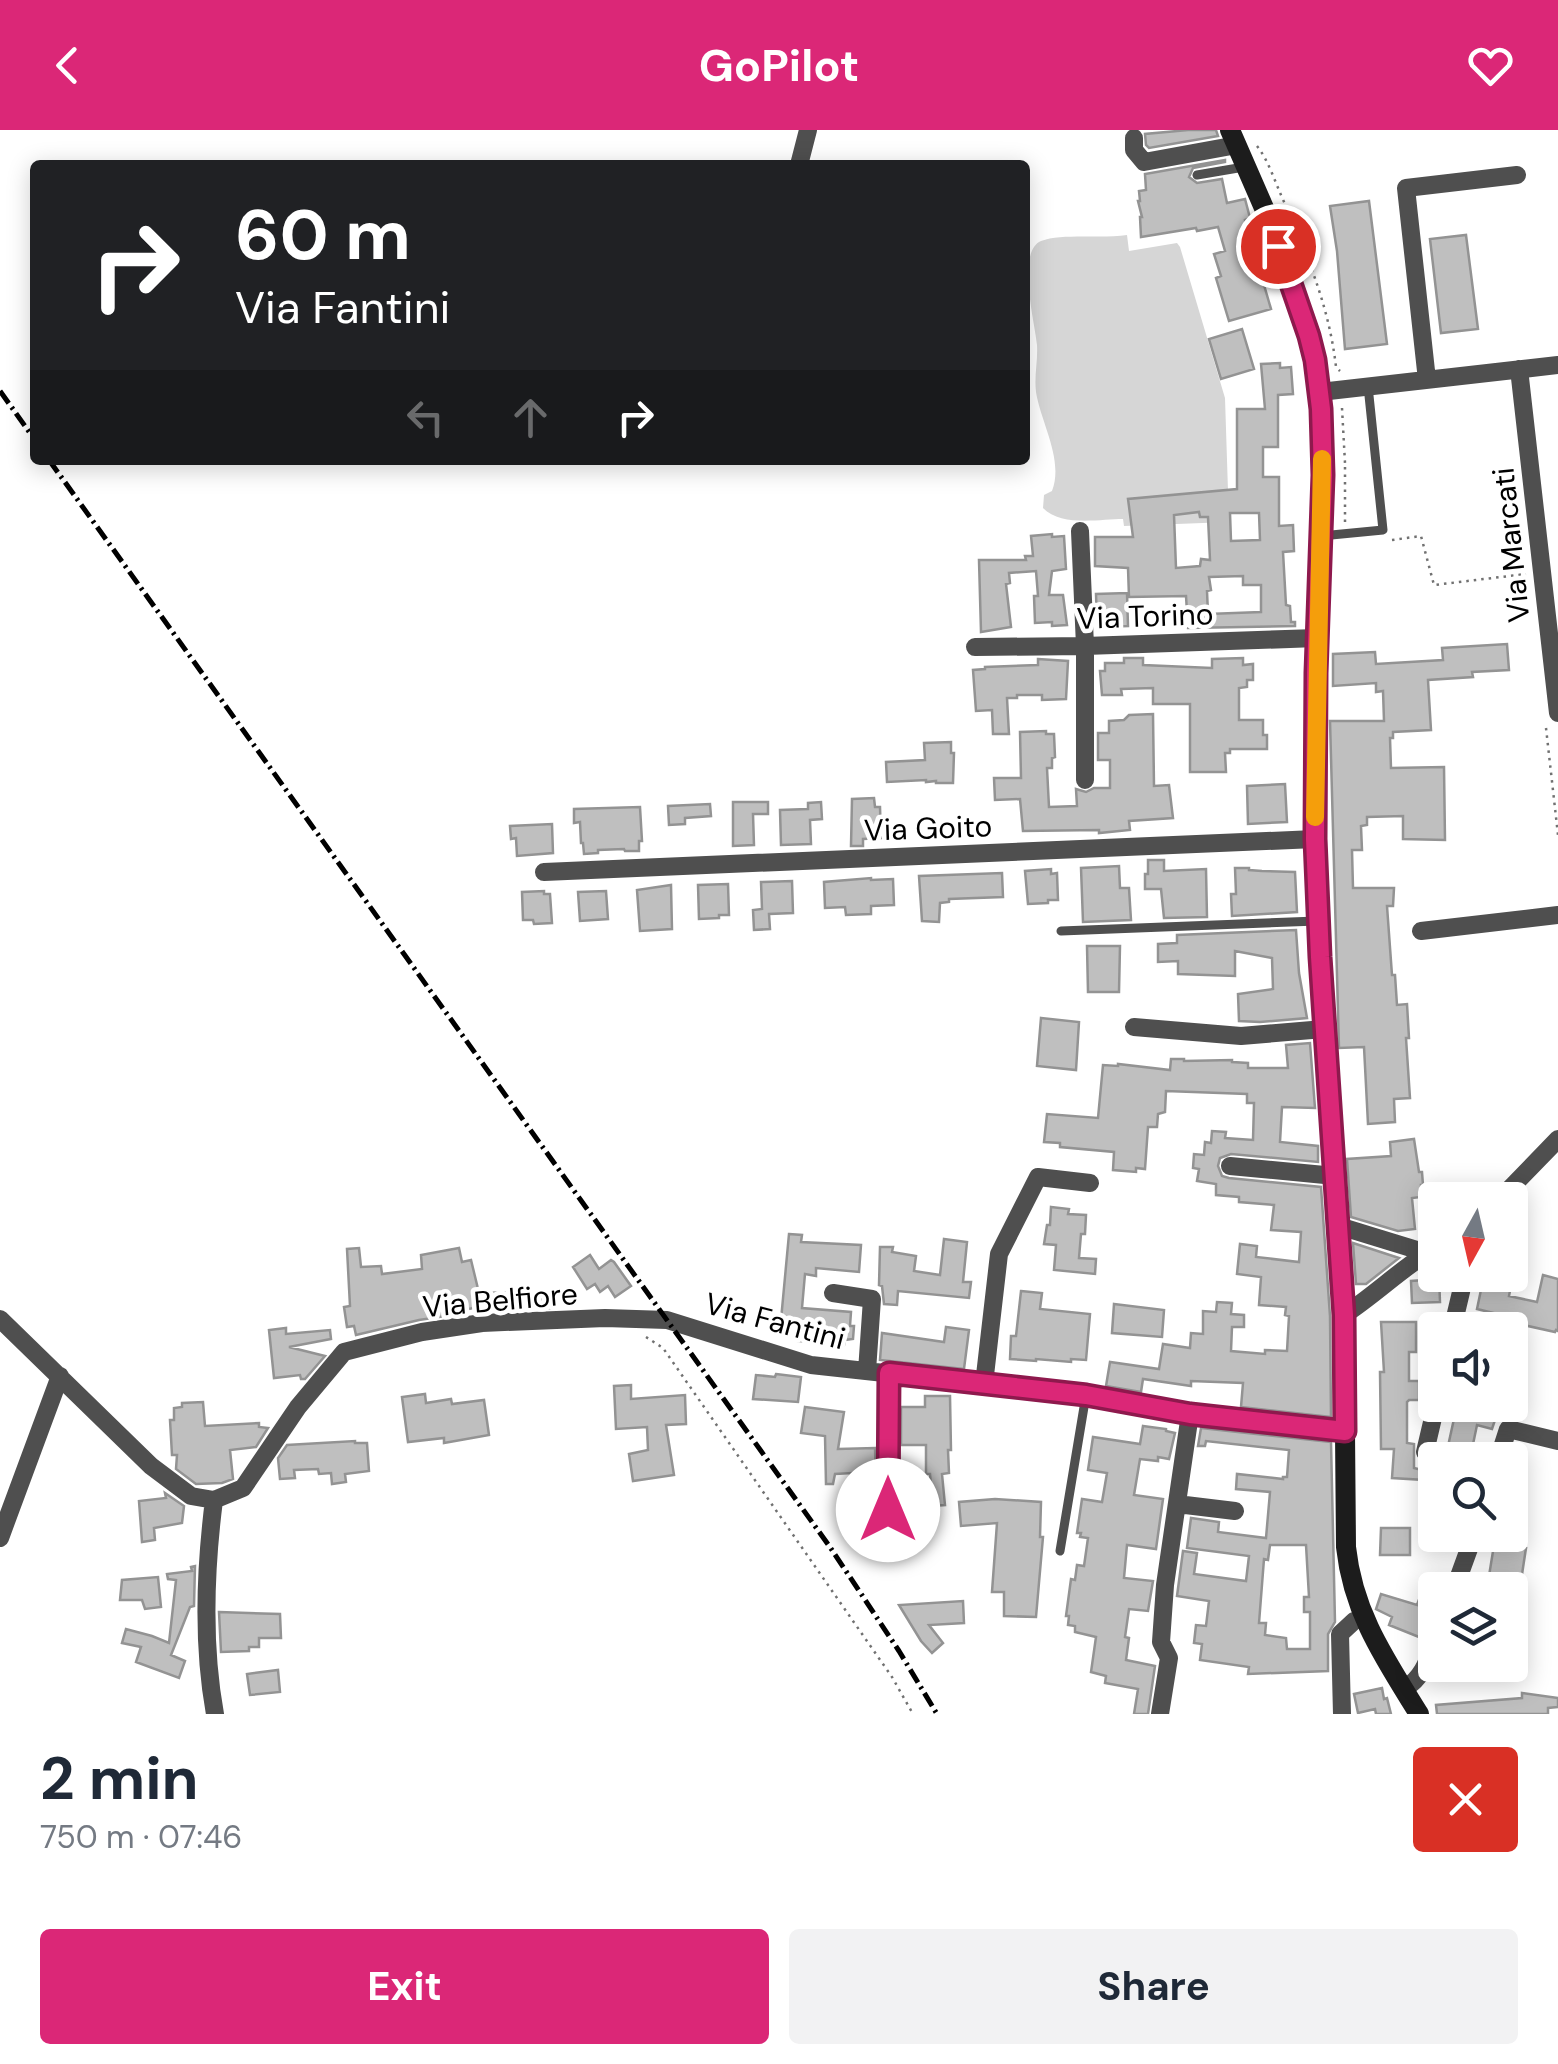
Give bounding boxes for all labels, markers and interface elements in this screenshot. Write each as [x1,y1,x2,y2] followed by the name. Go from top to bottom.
[699,36,859,95] text: GoPilot
[40,38,95,93] icon: back
[1463,38,1518,93] icon: heart
[235,190,411,281] text: 60 m
[70,200,200,330] icon: right
[1236,204,1321,289] pin
[1251,219,1306,274] icon: arrive
[235,278,450,337] text: Via Fantini
[398,390,453,445] icon: left
[503,390,558,445] icon: ahead
[608,390,663,445] icon: right
[1483,466,1539,624] street label: Via Marcati
[1076,594,1214,638] street label: Via Torino
[863,806,993,850] street label: Via Goito
[1418,1182,1528,1292] north arrow
[1418,1182,1528,1682] map controls
[421,1274,579,1326] street label: Via Belfiore
[701,1284,849,1358] street label: Via Fantini
[1418,1312,1528,1422] button: sound
[1418,1442,1528,1552] button: search
[836,1458,940,1562] position arrow
[1418,1572,1528,1682] button: layers
[40,1739,199,1818] text: 2 min
[1413,1747,1518,1852] button: close
[40,1816,242,1858] text: 750 m · 07:46
[40,1929,769,2044] button: Exit
[789,1929,1518,2044] button: Share

